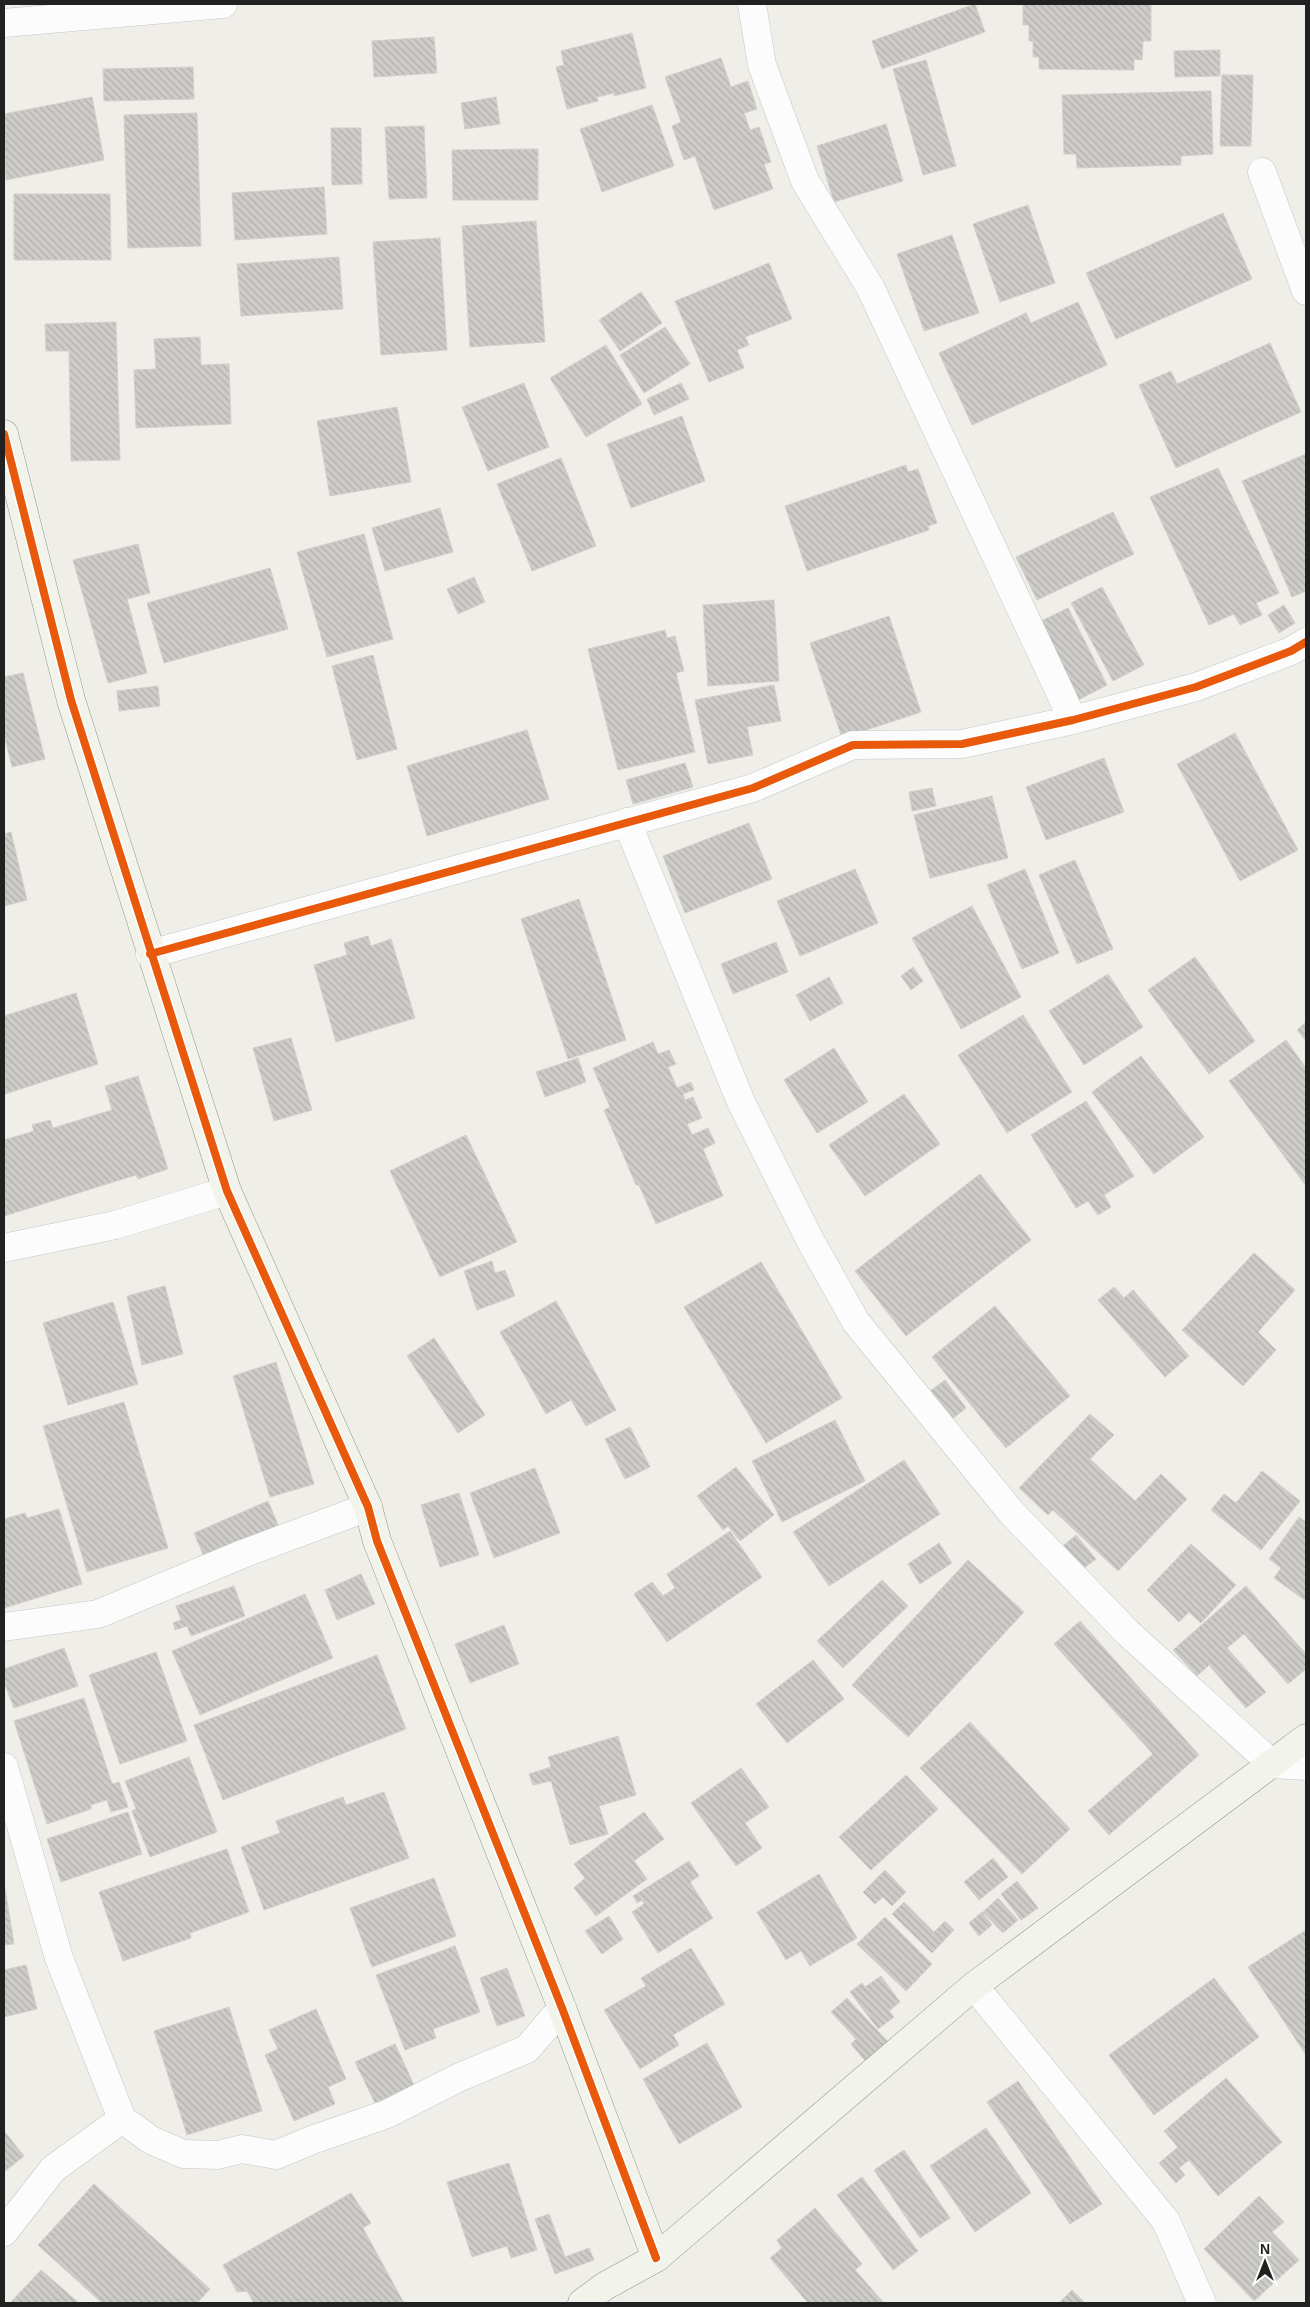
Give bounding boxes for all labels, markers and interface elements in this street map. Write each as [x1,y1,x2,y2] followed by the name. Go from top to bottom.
[1240,2237,1290,2287] north arrow
[1260,2241,1270,2257] text: N

